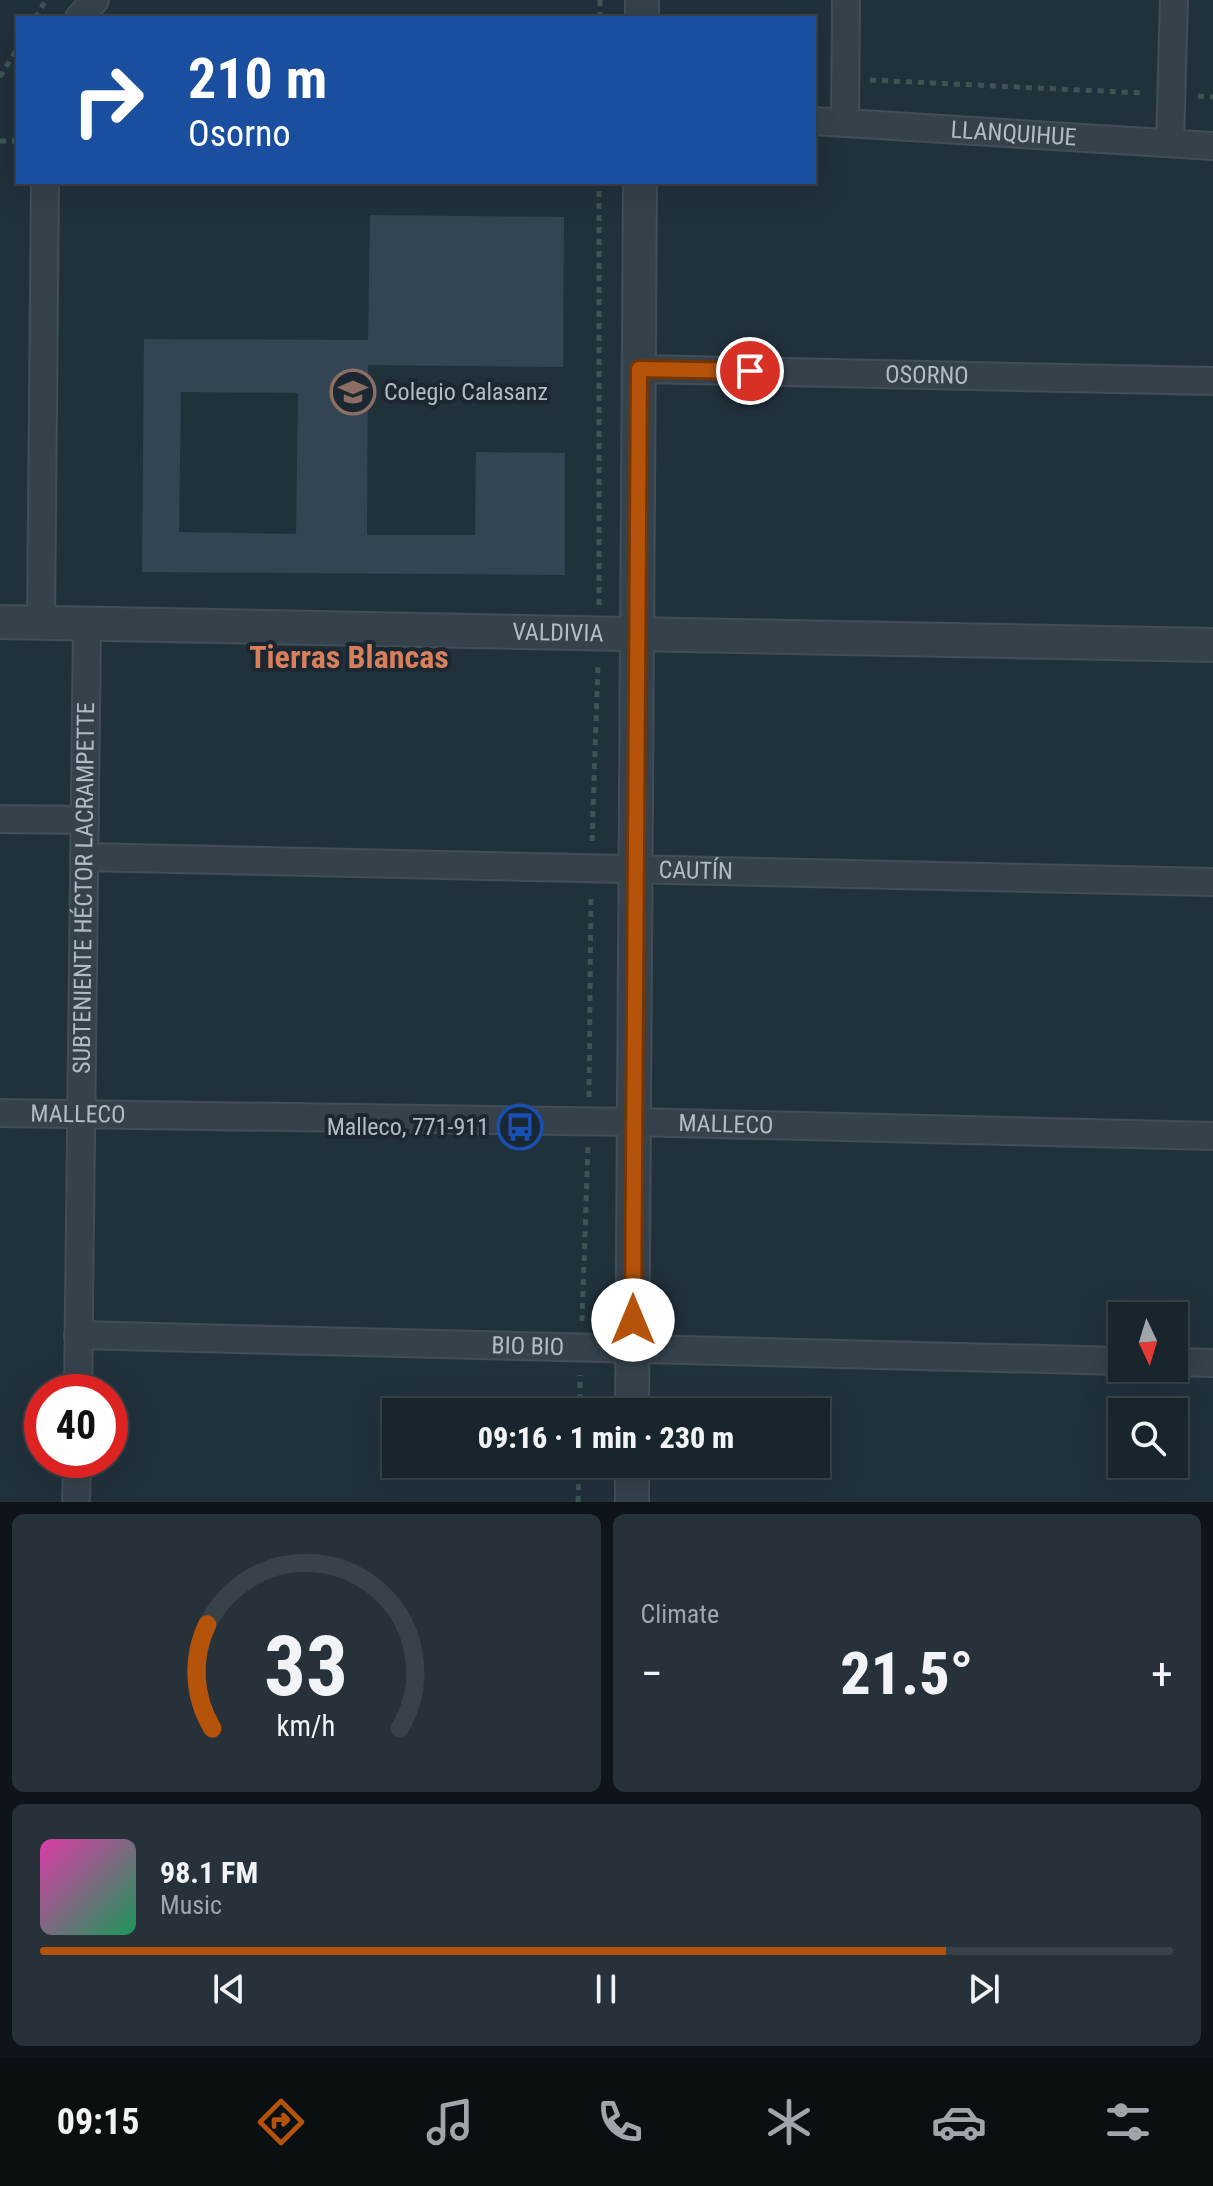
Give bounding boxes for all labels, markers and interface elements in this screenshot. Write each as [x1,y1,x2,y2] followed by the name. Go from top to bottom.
[188,46,327,112] text: 210 m
[56,48,160,152] icon: right
[188,113,291,155] text: Osorno
[950,116,1077,151] street label: LLANQUIHUE
[716,337,784,405] pin
[728,349,772,393] icon: arrive
[885,360,969,390] street label: OSORNO
[329,368,377,416] school or university icon: Colegio Calasanz
[384,378,548,406] place label: Colegio Calasanz
[512,618,604,647] street label: VALDIVIA
[249,638,449,676] district label: Tierras Blancas
[68,702,100,1074] street label: SUBTENIENTE HÉCTOR LACRAMPETTE
[658,856,733,885] street label: CAUTÍN
[30,1099,126,1129] street label: MALLECO
[496,1103,544,1151] bus stop icon: Malleco, 771-911
[678,1109,774,1139] street label: MALLECO
[327,1113,489,1141] place label: Malleco, 771-911
[591,1278,675,1362] position arrow
[1108,1302,1188,1382] north arrow
[1108,1302,1188,1478] map controls
[491,1331,565,1361] street label: BIO BIO
[24,1374,128,1478] speed limit sign: 40
[1108,1398,1188,1478] button: search
[478,1420,734,1455] text: 09:16 · 1 min · 230 m
[641,1599,719,1629] text: Climate
[264,1618,348,1715] text: 33
[840,1638,973,1709] text: 21.5°
[641,1648,663,1700] text: −
[1151,1648,1173,1700] text: +
[277,1709,336,1743] text: km/h
[160,1855,258,1890] text: 98.1 FM
[160,1890,222,1920] text: Music
[207,1967,251,2011] icon: previous
[584,1967,628,2011] icon: pause
[962,1967,1006,2011] icon: next
[253,2094,309,2150] icon: directions
[422,2094,478,2150] icon: music
[592,2094,648,2150] icon: phone
[761,2094,817,2150] icon: climate
[931,2094,987,2150] icon: car
[1100,2094,1156,2150] icon: filters
[57,2101,139,2143] text: 09:15

